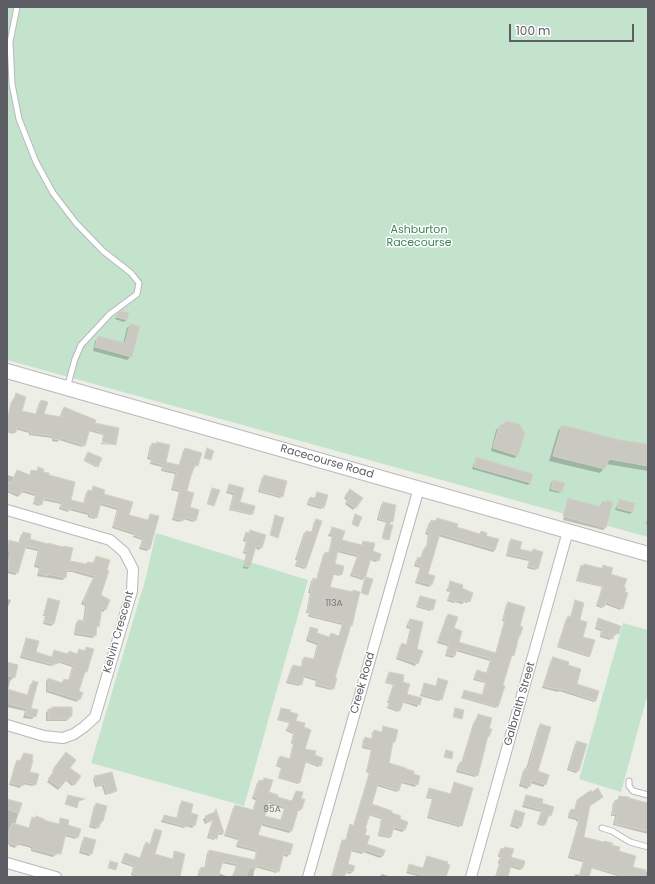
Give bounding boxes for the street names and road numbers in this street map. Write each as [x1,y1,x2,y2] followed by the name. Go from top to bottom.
[279,442,375,482] street label: Racecourse Road
[101,589,137,675] street label: Kelvin Crescent
[348,651,378,715] street label: Creek Road
[502,661,538,747] street label: Galbraith Street

